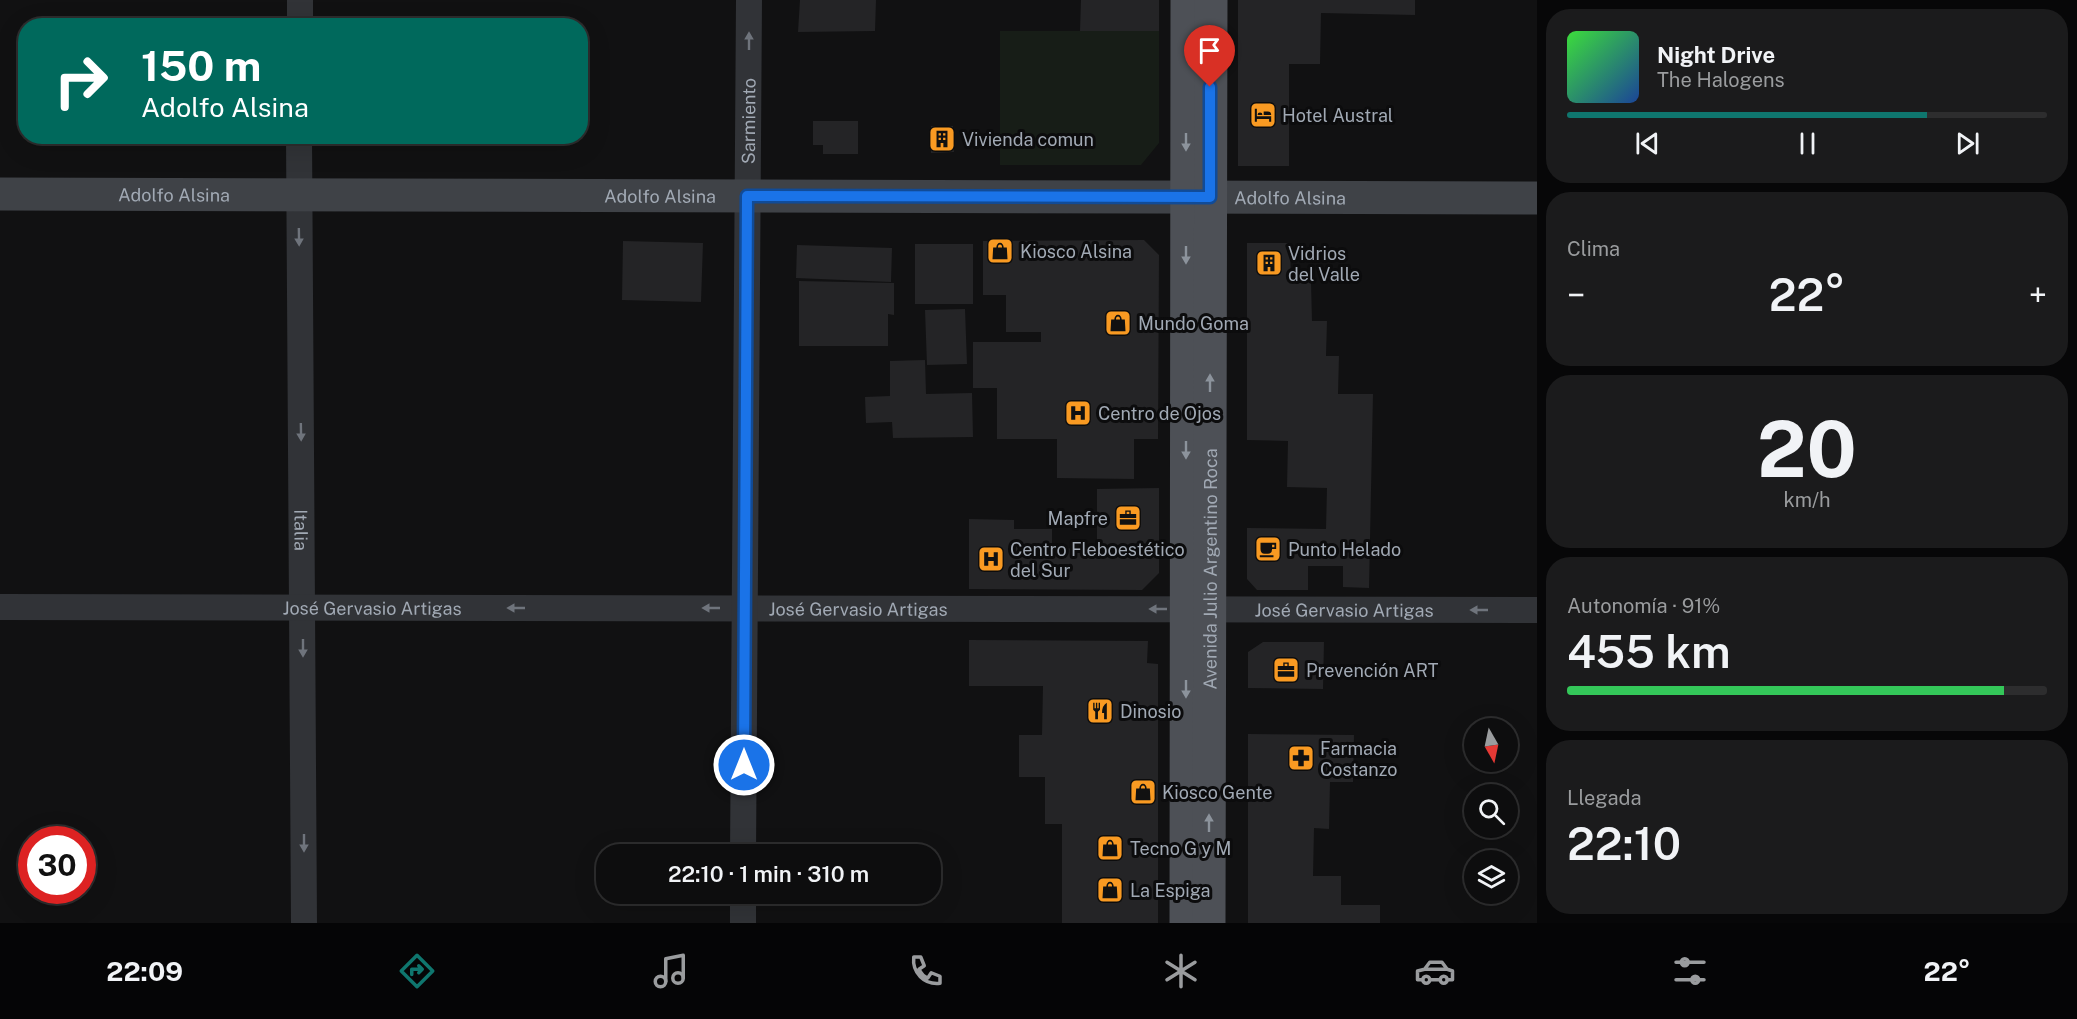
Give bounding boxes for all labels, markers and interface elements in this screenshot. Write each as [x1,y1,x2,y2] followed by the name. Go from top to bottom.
[1184,25,1235,87] pin
[744,31,753,50] one-way arrow
[1193,34,1226,67] icon: arrive
[141,41,261,90] text: 150 m
[42,42,120,120] icon: right
[1657,42,1775,68] text: Night Drive
[1657,68,1785,92] text: The Halogens
[737,78,759,164] street label: Sarmiento
[141,91,309,123] text: Adolfo Alsina
[1248,100,1278,130] hotel icon: Hotel Austral
[1282,105,1393,126] place label: Hotel Austral
[927,124,957,154] building icon: Vivienda comun
[1631,127,1664,160] icon: previous
[1791,127,1824,160] icon: pause
[1951,127,1984,160] icon: next
[962,129,1094,150] place label: Vivienda comun
[1181,133,1191,152] one-way arrow
[118,184,230,205] street label: Adolfo Alsina
[604,185,716,206] street label: Adolfo Alsina
[1234,187,1346,208] street label: Adolfo Alsina
[294,227,304,246] one-way arrow
[985,236,1015,266] shop icon: Kiosco Alsina
[1567,237,1620,261] text: Clima
[1020,241,1132,262] place label: Kiosco Alsina
[1288,243,1360,285] place label: Vidrios del Valle
[1181,246,1191,265] one-way arrow
[1254,248,1284,278] building icon: Vidrios del Valle
[1769,268,1845,321] text: 22°
[1567,276,1585,314] text: −
[2029,276,2047,314] text: +
[1103,308,1133,338] shop icon: Mundo Goma
[1138,313,1249,334] place label: Mundo Goma
[1205,373,1215,392] one-way arrow
[1063,398,1093,428] hospital icon: Centro de Ojos
[1098,403,1221,424] place label: Centro de Ojos
[1757,403,1857,495] text: 20
[296,422,306,441] one-way arrow
[1181,441,1191,460] one-way arrow
[1199,448,1221,690] street label: Avenida Julio Argentino Roca
[1783,488,1831,512] text: km/h
[1113,503,1143,533] office icon: Mapfre
[1048,508,1108,529] place label: Mapfre
[291,509,312,551] street label: Italia
[1253,534,1283,564] cafe icon: Punto Helado
[1010,539,1185,581] place label: Centro Fleboestético del Sur
[1288,539,1401,560] place label: Punto Helado
[976,544,1006,574] hospital icon: Centro Fleboestético del Sur
[1567,594,1720,618] text: Autonomía · 91%
[282,597,462,618] street label: José Gervasio Artigas
[768,598,948,619] street label: José Gervasio Artigas
[1254,599,1434,620] street label: José Gervasio Artigas
[506,603,525,613] one-way arrow
[701,603,720,613] one-way arrow
[1148,604,1167,614] one-way arrow
[1469,605,1488,615] one-way arrow
[1567,625,1731,678] text: 455 km
[298,638,307,657] one-way arrow
[1271,655,1301,685] office icon: Prevención ART
[1306,660,1439,681] place label: Prevención ART
[1181,679,1191,698] one-way arrow
[1085,696,1115,726] restaurant icon: Dinosio
[1120,701,1181,722] place label: Dinosio
[1464,718,1518,772] north arrow
[1464,718,1518,904] map controls
[712,733,776,797] position arrow
[1320,738,1397,780] place label: Farmacia Costanzo
[1286,743,1316,773] pharmacy icon: Farmacia Costanzo
[1128,777,1158,807] shop icon: Kiosco Gente
[1162,782,1272,803] place label: Kiosco Gente
[1464,784,1518,838] button: search
[1567,786,1642,810] text: Llegada
[1204,813,1214,832] one-way arrow
[1567,817,1681,870] text: 22:10
[18,826,96,904] speed limit sign: 30
[299,833,309,852] one-way arrow
[1095,833,1125,863] shop icon: Tecno G y M
[1130,838,1231,859] place label: Tecno G y M
[1464,850,1518,904] button: layers
[668,861,869,887] text: 22:10 · 1 min · 310 m
[1095,875,1125,905] shop icon: La Espiga
[1130,880,1211,901] place label: La Espiga
[396,950,438,992] icon: directions
[650,950,692,992] icon: music
[905,950,947,992] icon: phone
[1160,950,1202,992] icon: climate
[1414,950,1456,992] icon: car
[1669,950,1711,992] icon: filters
[106,955,183,987] text: 22:09
[1923,955,1971,987] text: 22°

